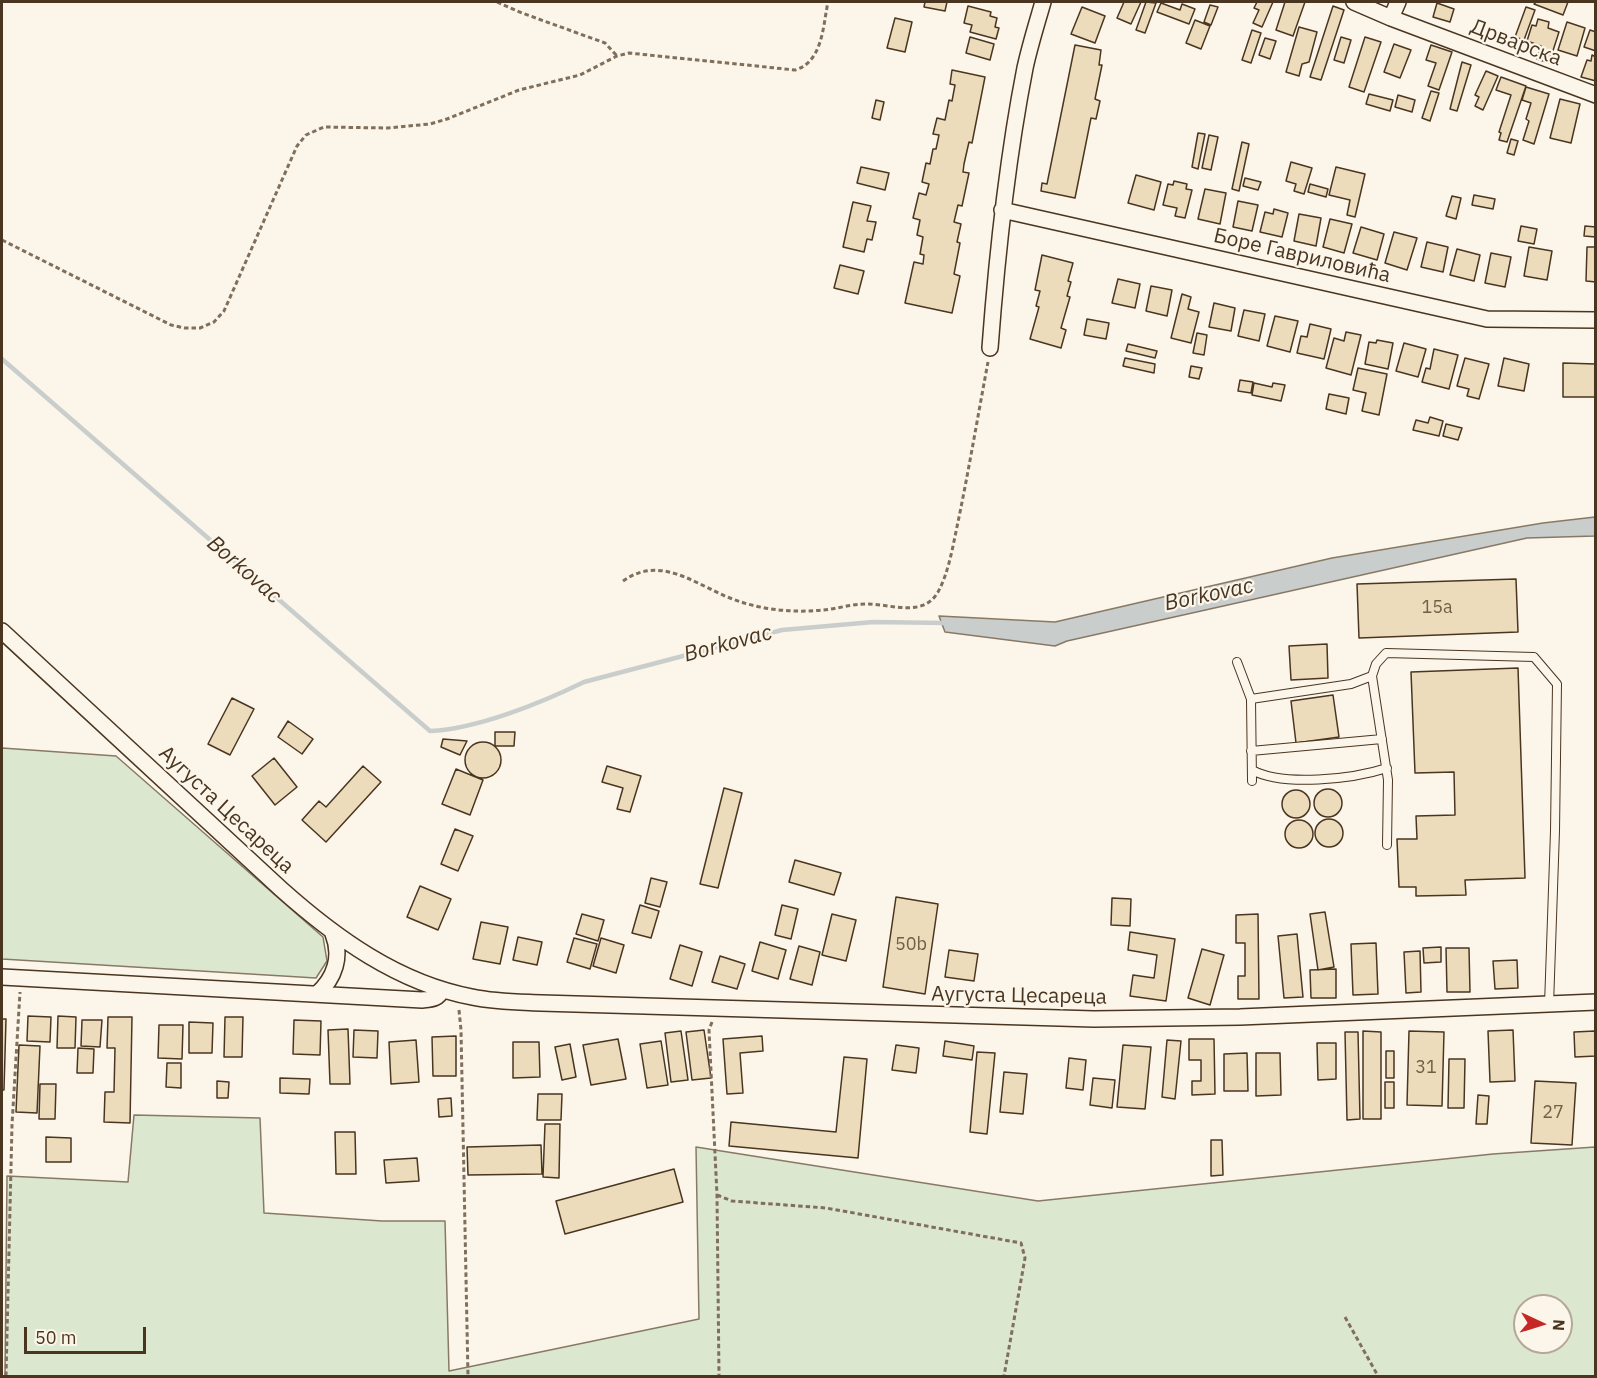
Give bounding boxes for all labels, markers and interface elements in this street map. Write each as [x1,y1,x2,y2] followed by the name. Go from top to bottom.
[1467,14,1565,72] street label: Дрварска
[1211,223,1393,289] street label: Боре Гавриловића
[201,530,287,610] water label: Borkovac
[1162,573,1256,617] water label: Borkovac
[1421,597,1453,619] house number: 15a
[681,620,775,668] water label: Borkovac
[153,741,299,879] street label: Аугуста Цесареца
[895,934,927,956] house number: 50b
[931,982,1107,1010] street label: Аугуста Цесареца
[1415,1057,1437,1079] house number: 31
[1542,1102,1564,1124] house number: 27
[1513,1294,1573,1354] north arrow
[27,1315,148,1353] scale bar
[1549,1319,1569,1332] text: N
[35,1326,77,1349] text: 50 m

